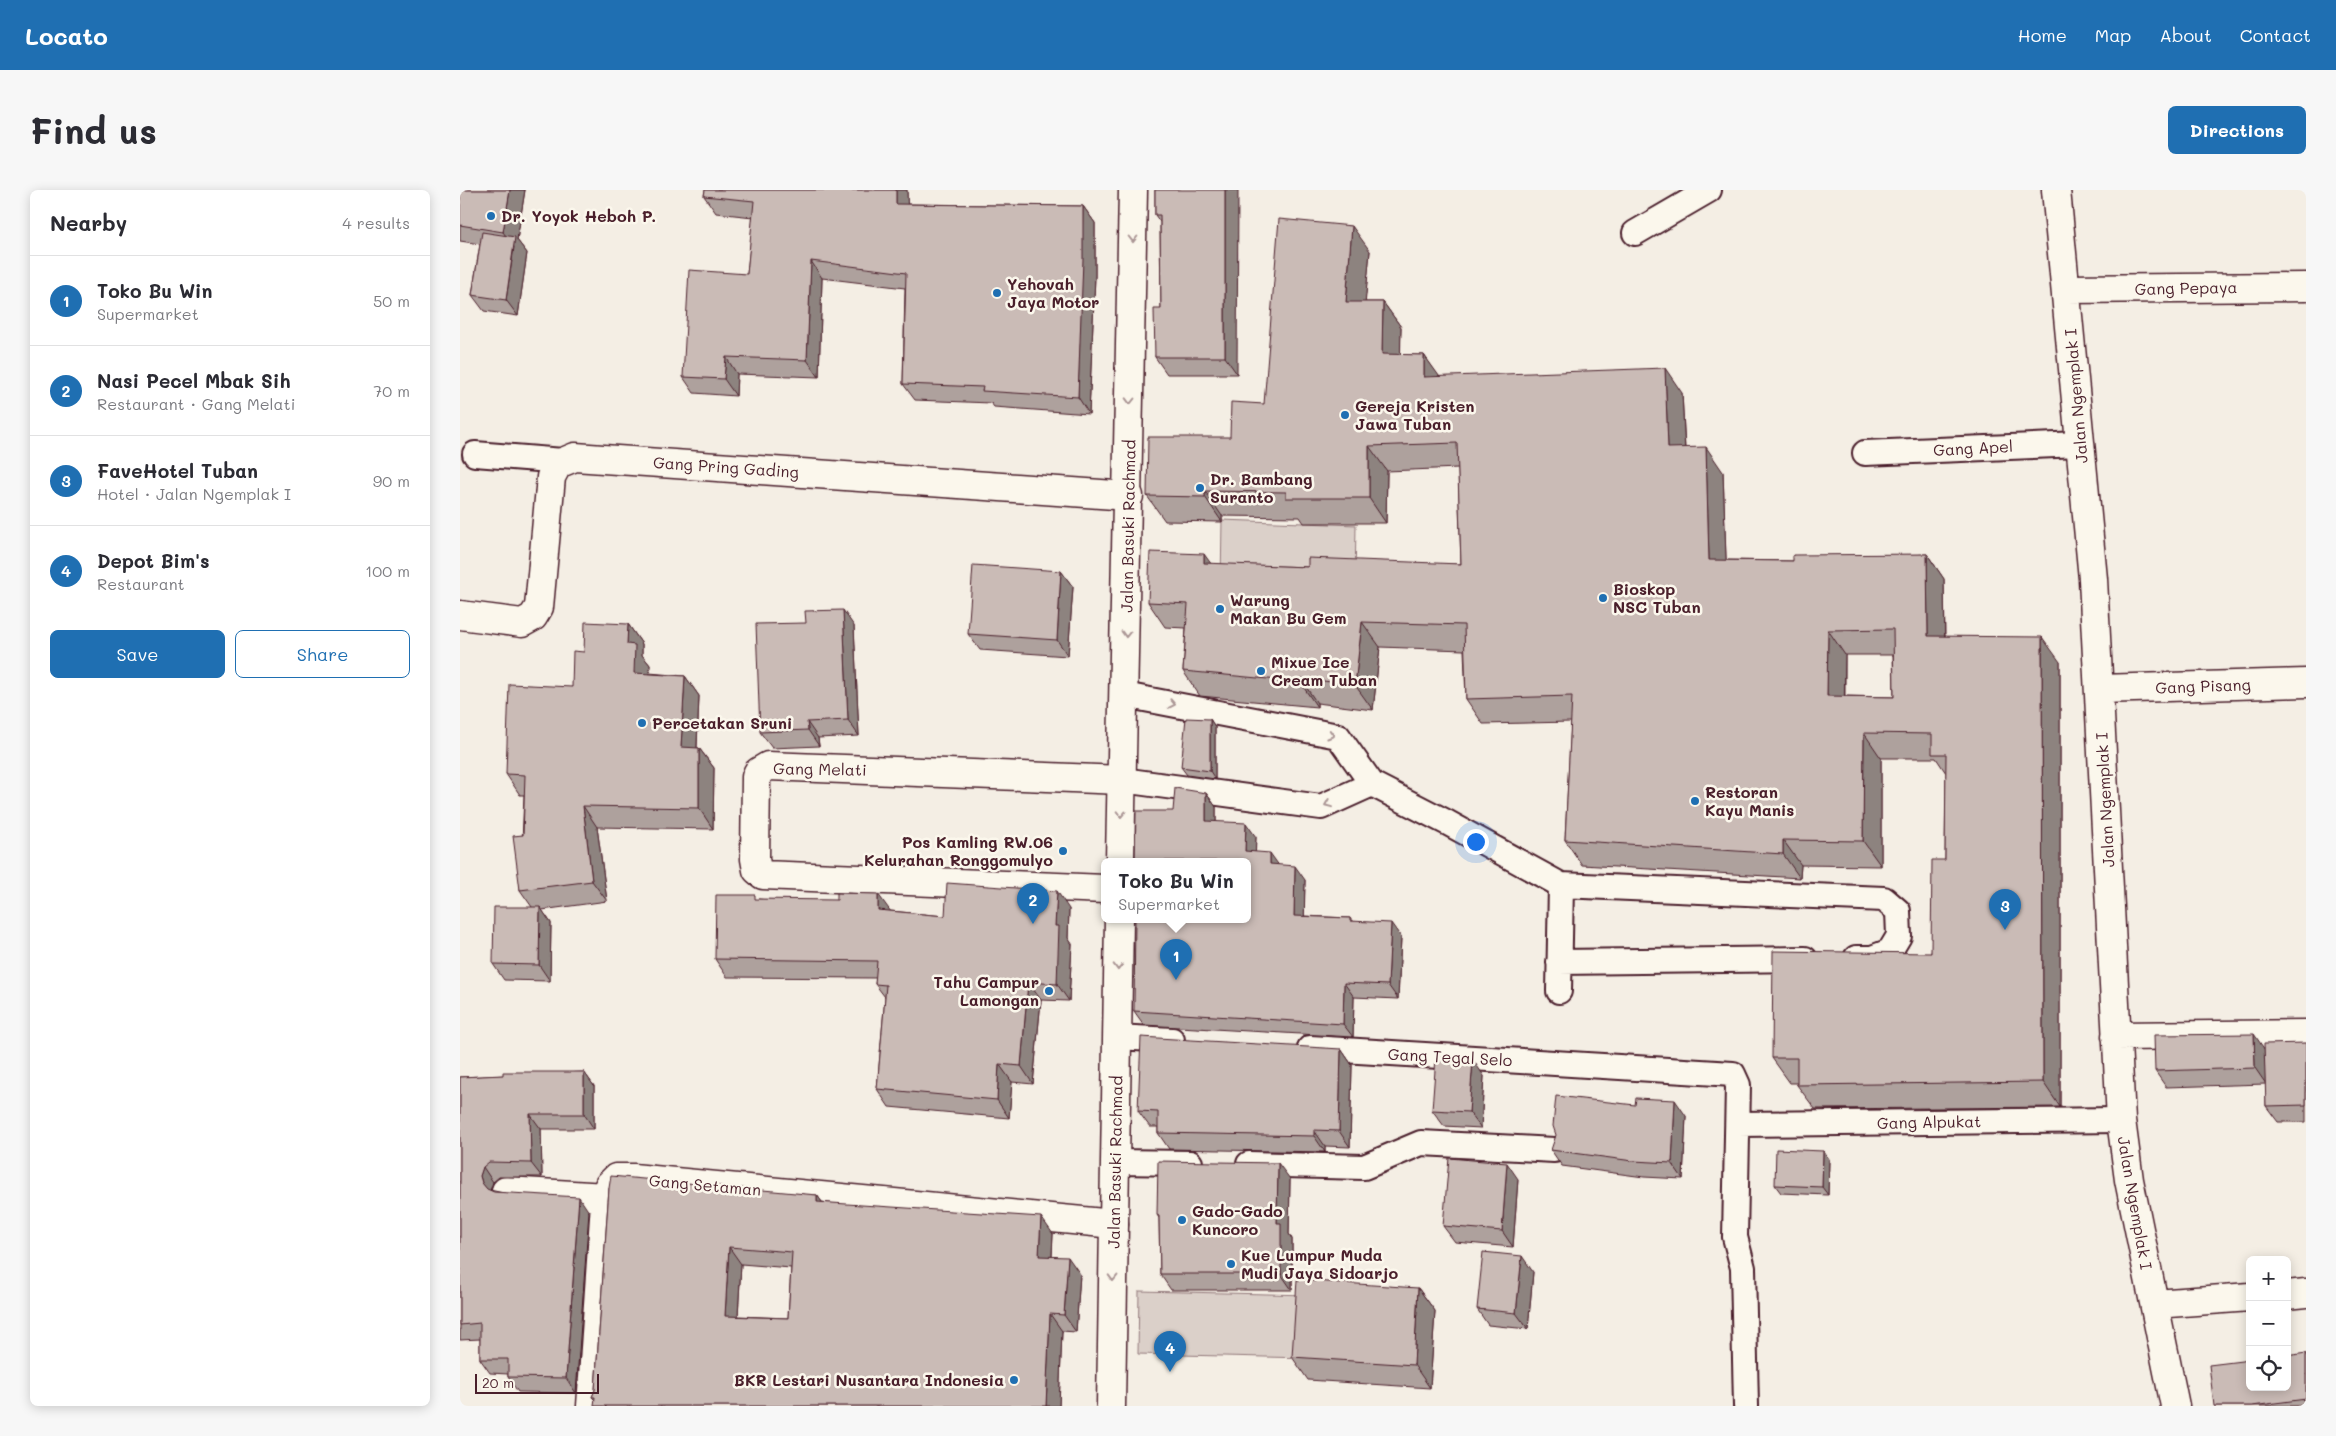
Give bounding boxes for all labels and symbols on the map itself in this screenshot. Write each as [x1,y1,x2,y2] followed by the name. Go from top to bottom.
[501,205,656,226] place label: Dr. Yoyok Heboh P.
[485,210,497,222] marker: Dr. Yoyok Heboh P.
[1128,235,1138,243] one-way arrow
[1007,273,1099,312] place label: Yehovah Jaya Motor
[2134,276,2238,299] street label: Gang Pepaya
[991,287,1003,299] marker: Yehovah Jaya Motor
[2059,328,2092,464] street label: Jalan Ngemplak I
[1355,395,1474,434] place label: Gereja Kristen Jawa Tuban
[1125,397,1136,405] one-way arrow
[1339,409,1351,421] marker: Gereja Kristen Jawa Tuban
[1933,435,2013,460] street label: Gang Apel
[1115,439,1140,613] street label: Jalan Basuki Rachmad
[652,451,800,482] street label: Gang Pring Gading
[1210,468,1313,507] place label: Dr. Bambang Suranto
[1194,482,1206,494] marker: Dr. Bambang Suranto
[1613,578,1701,617] place label: Bioskop NSC Tuban
[1230,589,1346,628] place label: Warung Makan Bu Gem
[1597,592,1609,604] marker: Bioskop NSC Tuban
[1214,603,1226,615] marker: Warung Makan Bu Gem
[1120,630,1131,638] one-way arrow
[1271,651,1377,690] place label: Mixue Ice Cream Tuban
[1255,665,1267,677] marker: Mixue Ice Cream Tuban
[2155,673,2251,698] street label: Gang Pisang
[1168,698,1177,708] one-way arrow
[652,712,792,733] place label: Percetakan Sruni
[636,717,648,729] marker: Percetakan Sruni
[1326,730,1335,740] one-way arrow
[2090,732,2119,868] street label: Jalan Ngemplak I
[773,757,867,780] street label: Gang Melati
[1705,781,1794,820] place label: Restoran Kayu Manis
[1689,795,1701,807] marker: Restoran Kayu Manis
[1324,797,1333,808] one-way arrow
[1116,810,1127,818] one-way arrow
[1463,829,1489,855] your location
[864,831,1053,870] place label: Pos Kamling RW.06 Kelurahan Ronggomulyo
[1057,845,1069,857] marker: Pos Kamling RW.06 Kelurahan Ronggomulyo
[1017,883,1049,924] pin: 2
[1989,889,2021,930] pin: 3
[1160,939,1192,980] pin: 1
[1113,964,1123,972] one-way arrow
[934,971,1039,1010] place label: Tahu Campur Lamongan
[1043,985,1055,997] marker: Tahu Campur Lamongan
[1387,1043,1513,1070] street label: Gang Tegal Selo
[1102,1075,1127,1249] street label: Jalan Basuki Rachmad
[1877,1110,1981,1133] street label: Gang Alpukat
[2113,1135,2158,1271] street label: Jalan Ngemplak I
[648,1169,762,1200] street label: Gang Setaman
[1192,1200,1283,1239] place label: Gado-Gado Kuncoro
[1176,1214,1188,1226] marker: Gado-Gado Kuncoro
[1241,1244,1398,1283] place label: Kue Lumpur Muda Mudi Jaya Sidoarjo
[1225,1258,1237,1270] marker: Kue Lumpur Muda Mudi Jaya Sidoarjo
[1108,1275,1118,1283] one-way arrow
[1154,1331,1186,1372] pin: 4
[734,1369,1004,1390] place label: BKR Lestari Nusantara Indonesia
[475,1371,599,1394] scale bar
[1008,1374,1020,1386] marker: BKR Lestari Nusantara Indonesia

